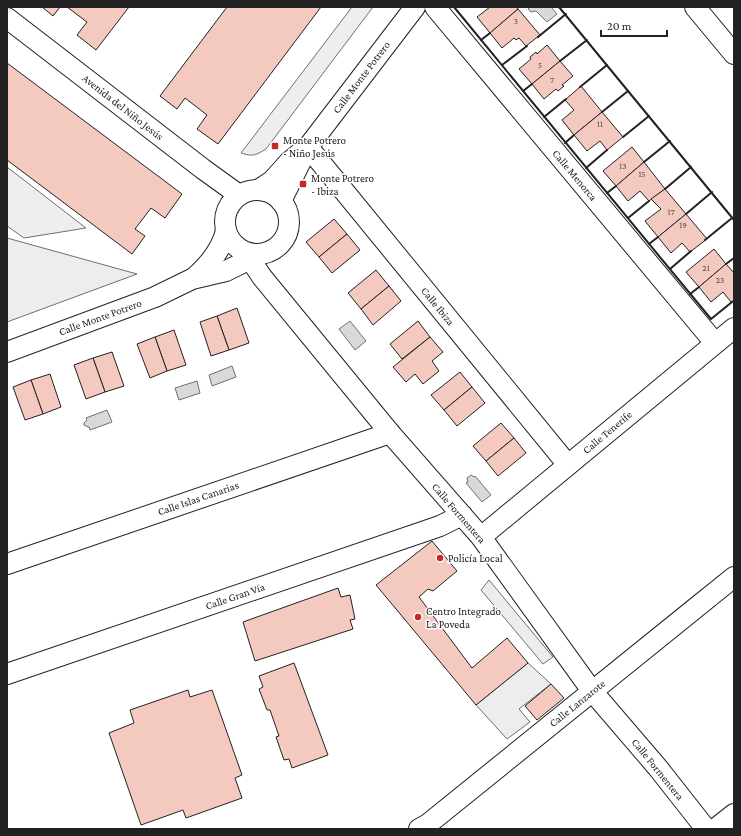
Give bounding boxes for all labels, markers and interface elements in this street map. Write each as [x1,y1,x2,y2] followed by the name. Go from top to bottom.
[601,12,667,38] scale bar
[514,16,518,26] house number: 3
[607,19,632,33] text: 20 m
[330,38,392,115] street label: Calle Monte Potrero
[538,60,542,70] house number: 5
[80,72,166,143] street label: Avenida del Niño Jesús
[550,75,554,85] house number: 7
[597,119,603,129] house number: 11
[283,134,347,160] place label: Monte Potrero - Niño Jesús
[270,141,280,151] marker: Monte Potrero - Niño Jesús
[550,147,600,203] street label: Calle Menorca
[619,161,627,171] house number: 13
[638,169,646,179] house number: 15
[311,172,375,197] place label: Monte Potrero - Ibiza
[298,179,308,189] marker: Monte Potrero - Ibiza
[667,207,675,217] house number: 17
[679,220,687,230] house number: 19
[702,263,710,273] house number: 21
[716,275,724,285] house number: 23
[419,284,457,328] street label: Calle Ibiza
[57,296,144,338] street label: Calle Monte Potrero
[580,408,634,456] street label: Calle Tenerife
[156,478,240,518] street label: Calle Islas Canarias
[430,481,488,545] street label: Calle Formentera
[448,552,503,564] place label: Policía Local
[435,553,445,563] marker: Policía Local
[204,580,266,612] street label: Calle Gran Vía
[426,605,502,630] place label: Centro Integrado La Poveda
[413,612,423,622] marker: Centro Integrado La Poveda
[547,677,607,729] street label: Calle Lanzarote
[630,736,686,802] street label: Calle Formentera

